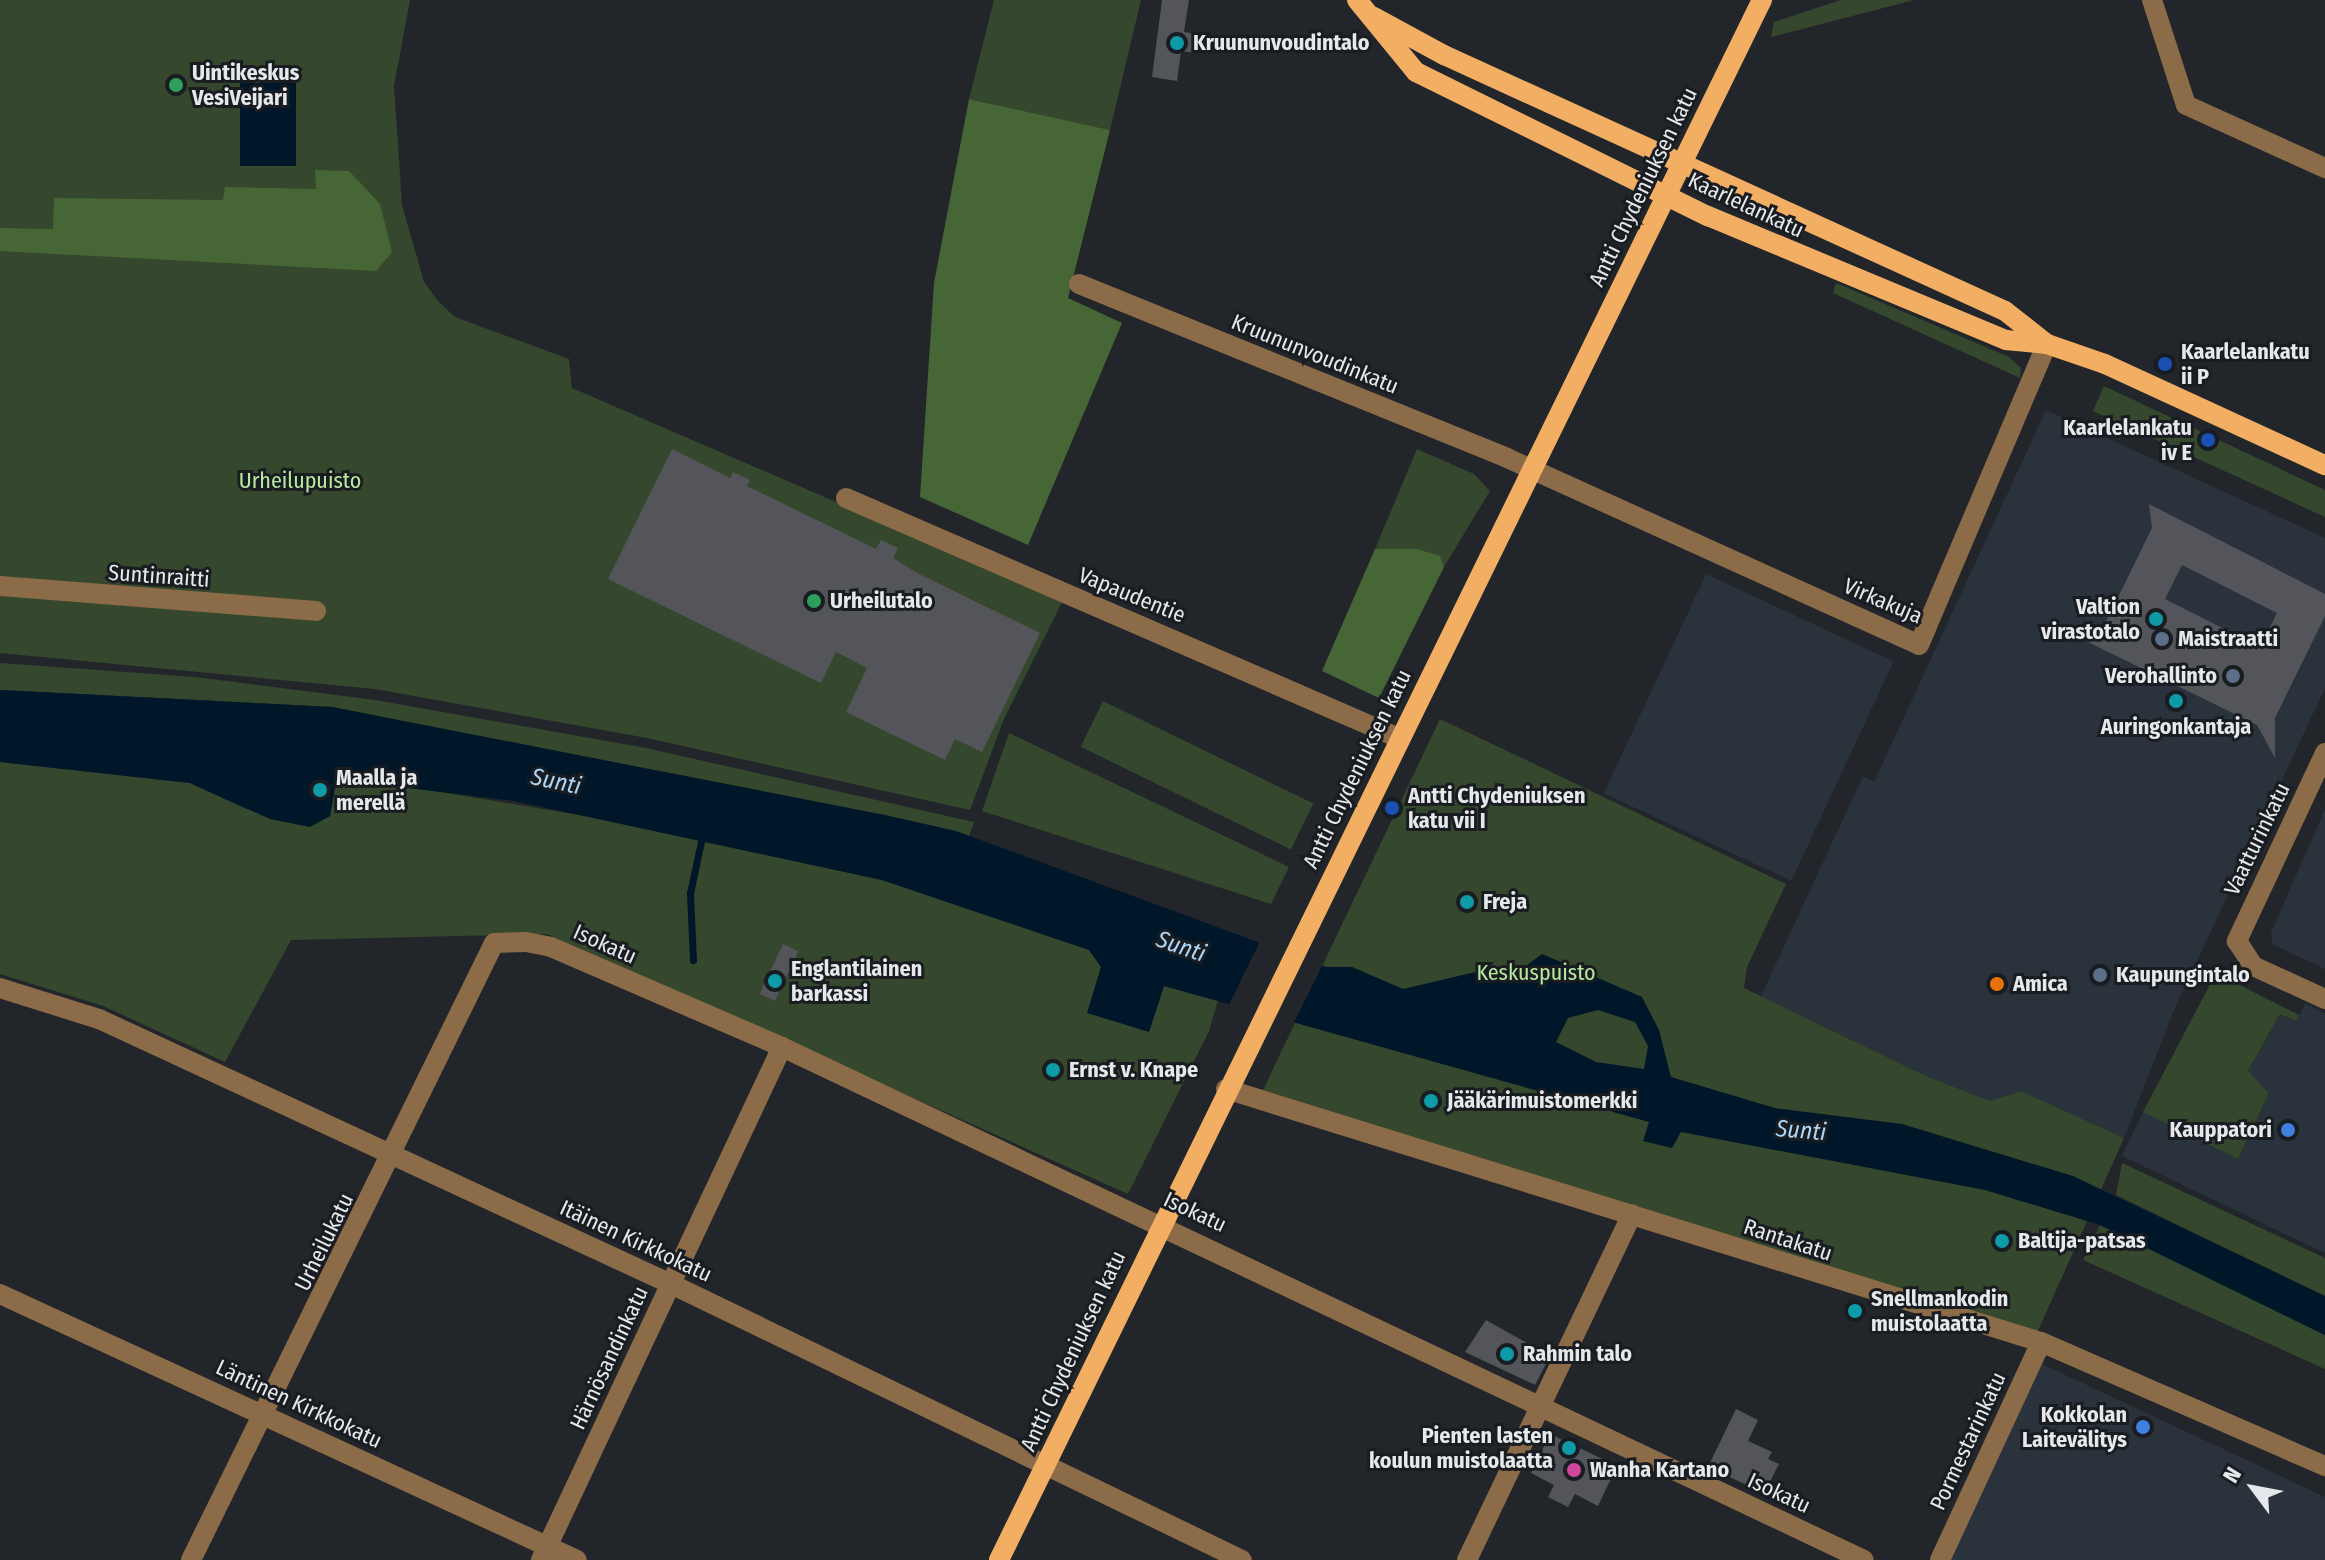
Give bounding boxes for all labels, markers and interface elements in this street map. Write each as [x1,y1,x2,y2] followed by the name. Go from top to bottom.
[1193,30,1369,56] place label: Kruununvoudintalo
[1168,34,1186,52] marker: Kruununvoudintalo
[192,59,299,110] place label: Uintikeskus VesiVeijari
[167,76,185,94] marker: Uintikeskus VesiVeijari
[1583,83,1703,291] street label: Antti Chydeniuksen katu
[1684,167,1808,243] street label: Kaarlelankatu
[1228,308,1402,400] street label: Kruununvoudinkatu
[2181,338,2310,390] place label: Kaarlelankatu ii P
[2156,355,2174,373] marker: Kaarlelankatu ii P
[2063,414,2192,466] place label: Kaarlelankatu iv E
[2199,431,2217,449] marker: Kaarlelankatu iv E
[239,468,361,494] park label: Urheilupuisto
[107,559,211,593] street label: Suntinraitti
[1075,562,1189,628] street label: Vapaudentie
[1840,573,1926,629] street label: Virkakuja
[830,588,933,614] place label: Urheilutalo
[805,592,823,610] marker: Urheilutalo
[2041,593,2140,644] place label: Valtion virastotalo
[2147,610,2165,628] marker: Valtion virastotalo
[2178,626,2278,652] place label: Maistraatti
[2153,630,2171,648] marker: Maistraatti
[2105,663,2217,689] place label: Verohallinto
[1297,665,1417,873] street label: Antti Chydeniuksen katu
[2224,667,2242,685] marker: Verohallinto
[2167,692,2185,710] marker: Auringonkantaja
[2101,714,2251,740] place label: Auringonkantaja
[528,763,584,801] water label: Sunti
[336,764,417,816] place label: Maalla ja merellä
[2218,778,2296,900] street label: Vaatturinkatu
[311,781,329,799] marker: Maalla ja merellä
[1408,782,1585,834] place label: Antti Chydeniuksen katu vii I
[1383,799,1401,817] marker: Antti Chydeniuksen katu vii I
[1483,889,1527,915] place label: Freja
[1458,893,1476,911] marker: Freja
[569,918,641,970] street label: Isokatu
[1152,925,1210,969] water label: Sunti
[791,955,922,1006] place label: Englantilainen barkassi
[1476,960,1596,986] park label: Keskuspuisto
[2116,962,2250,988] place label: Kaupungintalo
[2091,966,2109,984] marker: Kaupungintalo
[2013,971,2068,997] place label: Amica
[766,972,784,990] marker: Englantilainen barkassi
[1988,975,2006,993] marker: Amica
[1069,1057,1198,1083] place label: Ernst v. Knape
[1044,1061,1062,1079] marker: Ernst v. Knape
[1447,1088,1637,1114] place label: Jääkärimuistomerkki
[1422,1092,1440,1110] marker: Jääkärimuistomerkki
[1775,1114,1827,1148] water label: Sunti
[2170,1117,2272,1143] place label: Kauppatori
[2279,1121,2297,1139] marker: Kauppatori
[1159,1186,1231,1238] street label: Isokatu
[289,1189,359,1295] street label: Urheilukatu
[556,1194,716,1288] street label: Itäinen Kirkkokatu
[1740,1213,1836,1267] street label: Rantakatu
[2018,1228,2146,1254] place label: Baltija-patsas
[1993,1232,2011,1250] marker: Baltija-patsas
[1015,1247,1131,1455] street label: Antti Chydeniuksen katu
[564,1282,654,1434] street label: Härnösandinkatu
[1871,1285,2008,1336] place label: Snellmankodin muistolaatta
[1846,1302,1864,1320] marker: Snellmankodin muistolaatta
[1523,1341,1632,1367] place label: Rahmin talo
[1498,1345,1516,1363] marker: Rahmin talo
[212,1354,386,1454] street label: Läntinen Kirkkokatu
[1924,1368,2012,1514] street label: Pormestarinkatu
[2022,1401,2127,1452] place label: Kokkolan Laitevälitys
[2134,1418,2152,1436] marker: Kokkolan Laitevälitys
[1369,1422,1553,1474] place label: Pienten lasten koulun muistolaatta
[1560,1439,1578,1457] marker: Pienten lasten koulun muistolaatta
[2213,1448,2293,1528] north arrow
[1590,1457,1729,1483] place label: Wanha Kartano
[1565,1461,1583,1479] marker: Wanha Kartano
[2217,1462,2247,1488] text: N
[1743,1467,1815,1519] street label: Isokatu

